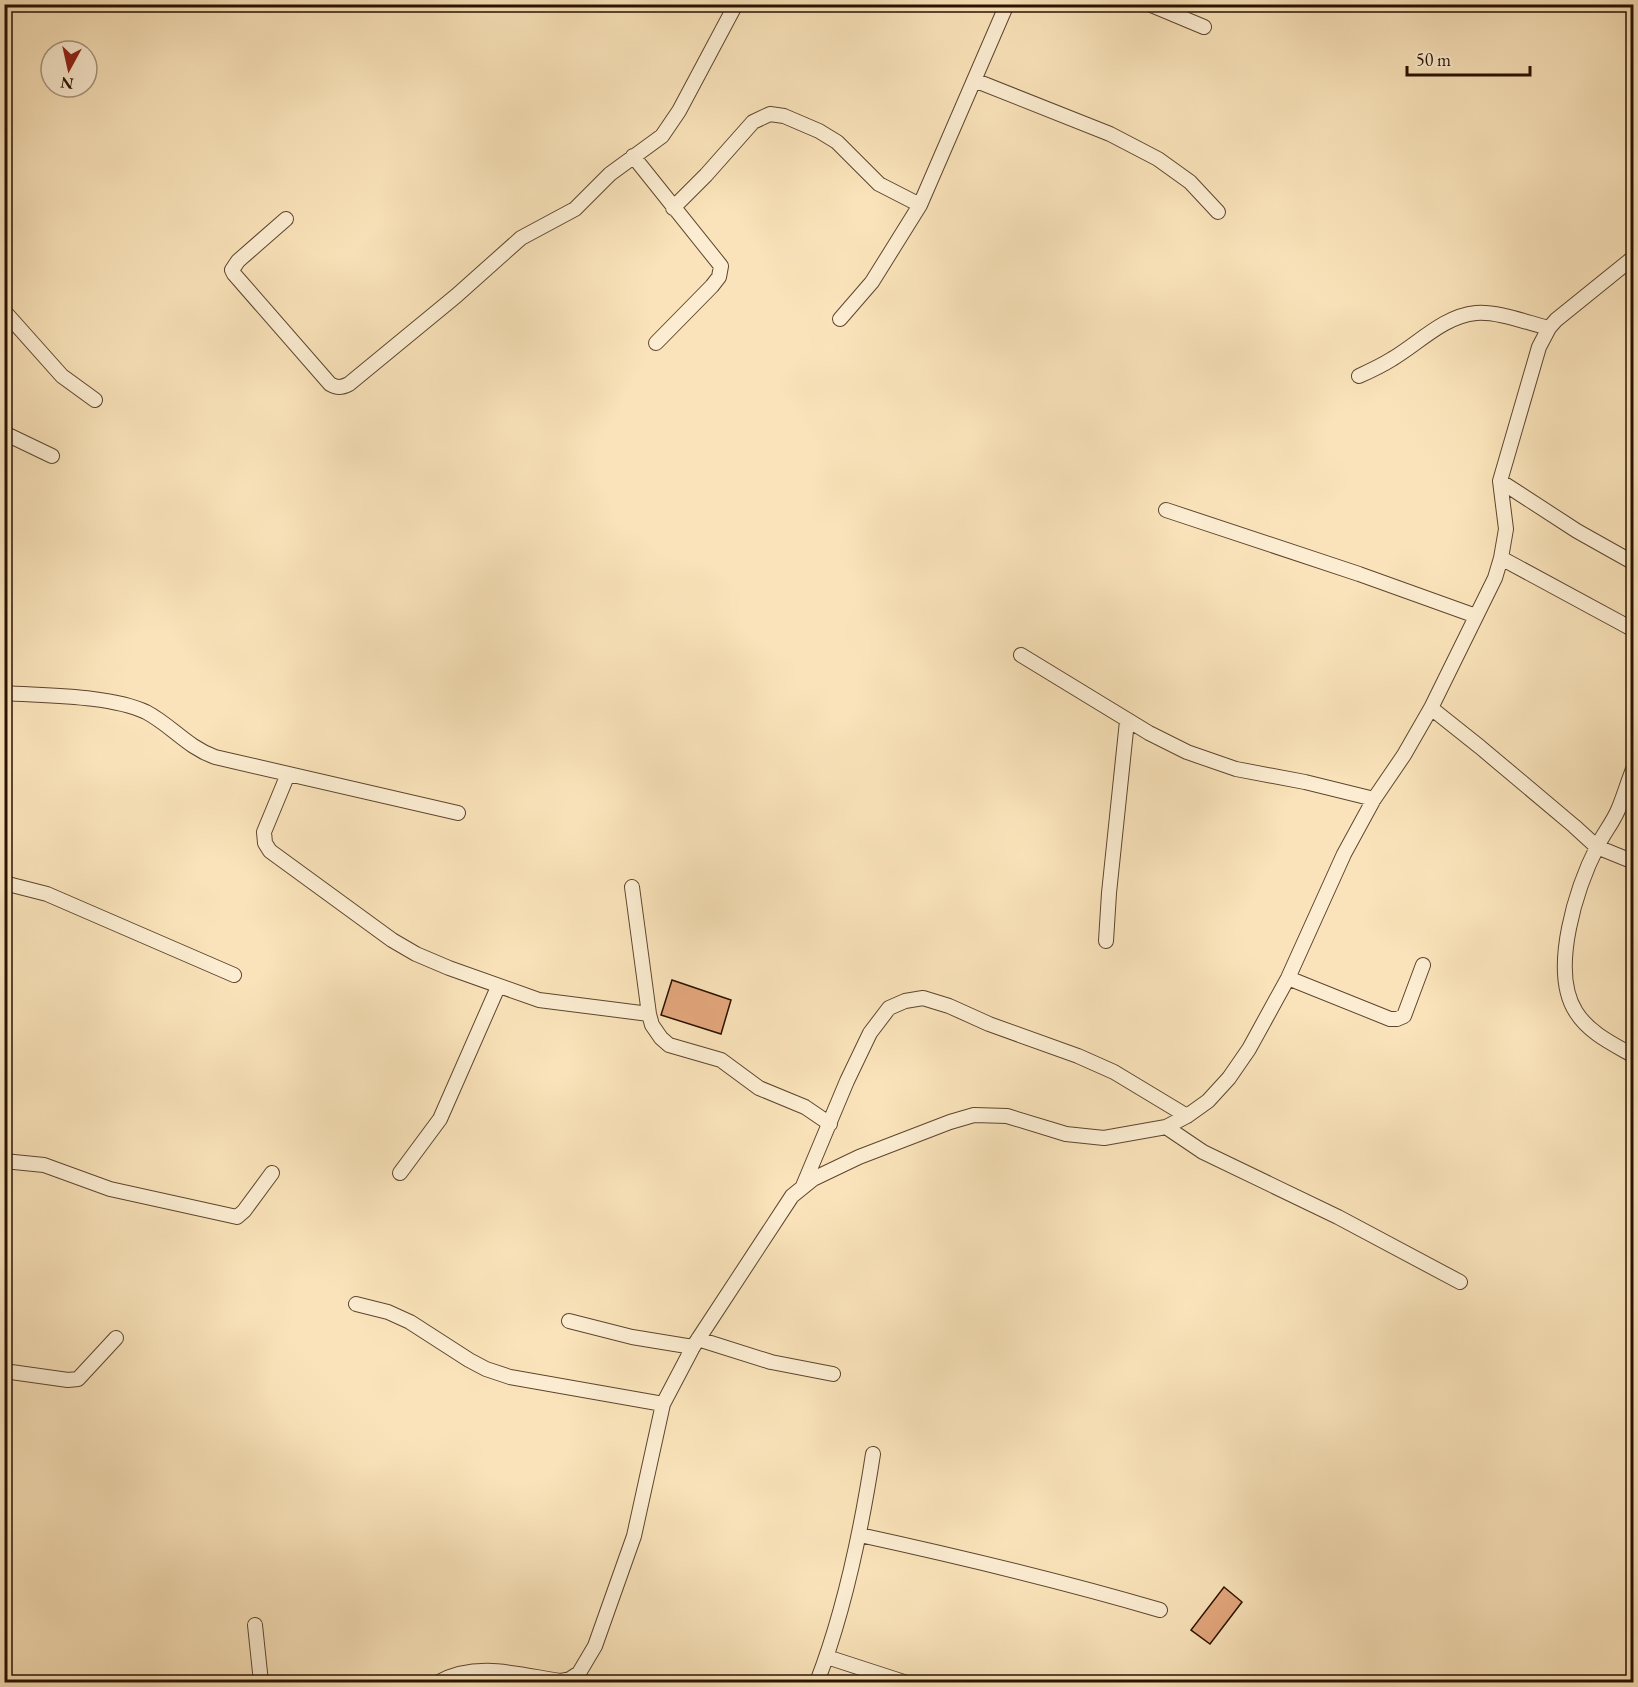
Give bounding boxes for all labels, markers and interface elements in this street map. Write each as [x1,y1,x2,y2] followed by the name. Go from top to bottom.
[39,39,99,99] north arrow
[1407,39,1530,77] scale bar
[1416,48,1451,71] text: 50 m
[59,72,75,95] text: N

